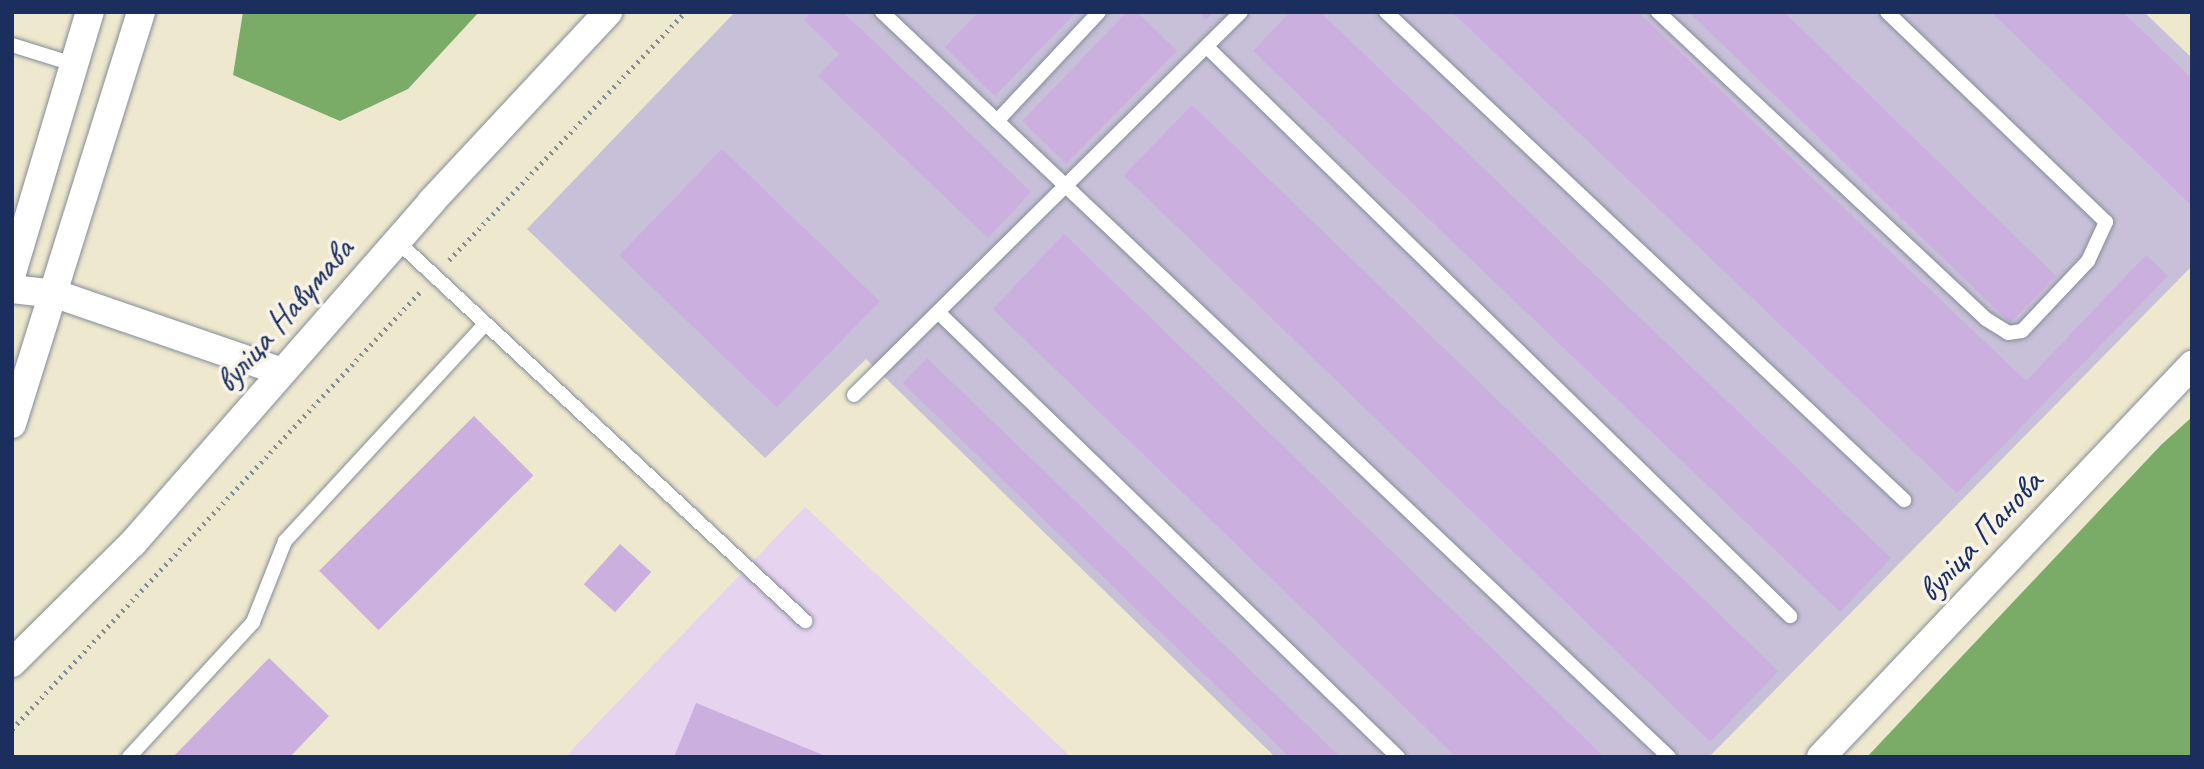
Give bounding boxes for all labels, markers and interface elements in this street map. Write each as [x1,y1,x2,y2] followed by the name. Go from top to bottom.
[204,227,364,403] street label: вуліца Навумава
[1908,461,2052,611] street label: вуліца Панова

